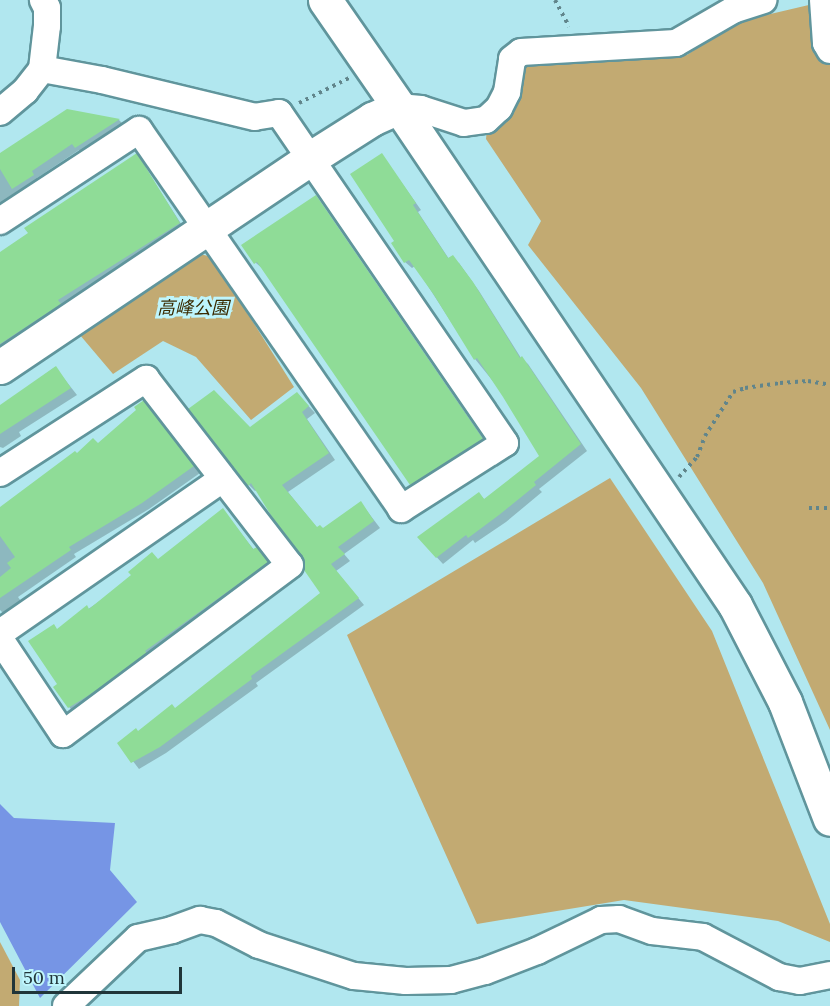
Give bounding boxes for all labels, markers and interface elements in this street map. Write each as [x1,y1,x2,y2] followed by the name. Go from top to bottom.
[157,297,229,319] park label: 高峰公園
[15,955,184,993] scale bar
[23,966,65,989] text: 50 m

